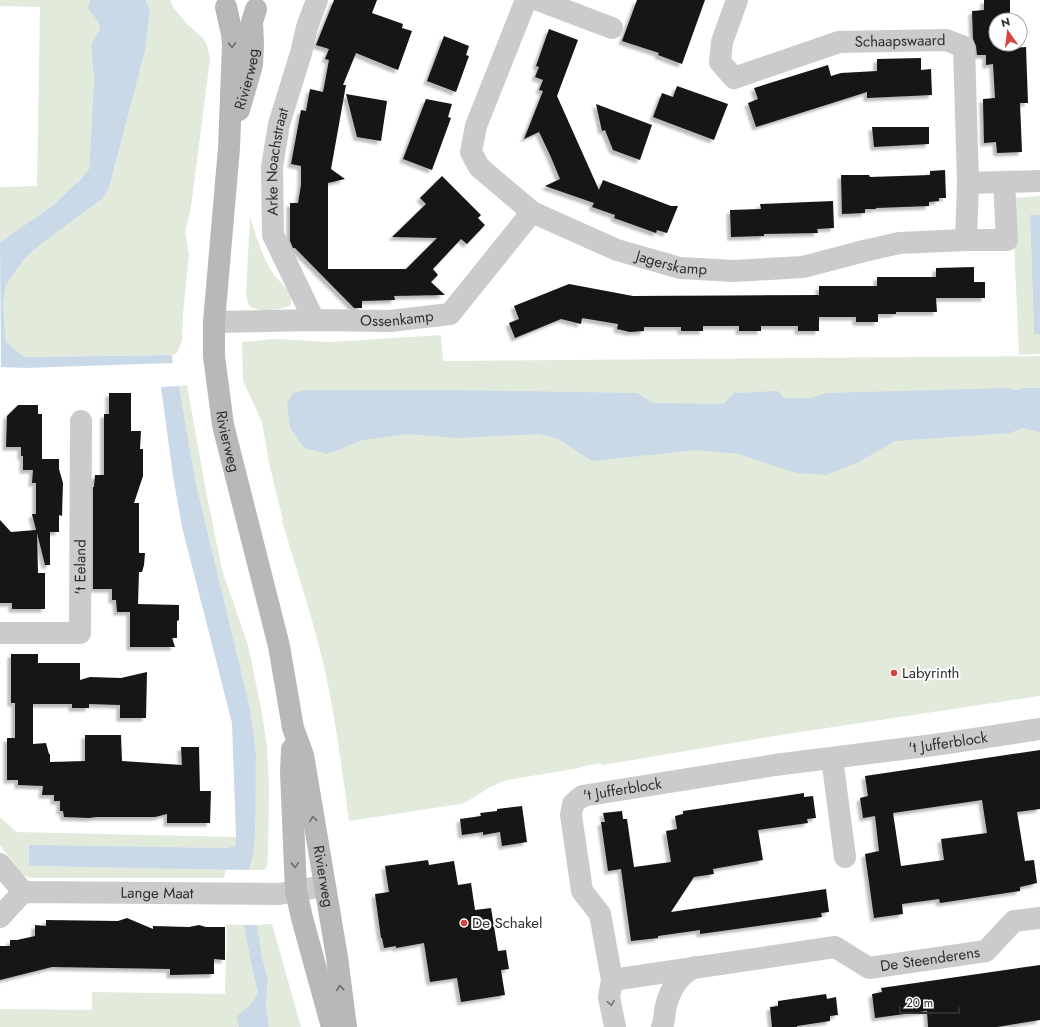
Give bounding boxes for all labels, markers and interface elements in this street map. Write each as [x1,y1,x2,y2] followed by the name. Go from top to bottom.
[988,12,1028,52] north arrow
[999,13,1012,31] text: N
[855,29,946,53] street label: Schaapswaard
[228,42,236,48] one-way arrow
[229,48,264,112] street label: Rivierweg
[261,105,294,216] street label: Arke Noachstraat
[631,244,708,281] street label: Jagerskamp
[360,305,435,332] street label: Ossenkamp
[210,409,246,474] street label: Rivierweg
[69,539,91,595] street label: 't Eeland
[902,662,959,684] place label: Labyrinth
[889,668,899,678] marker: Labyrinth
[907,726,989,759] street label: 't Jufferblock
[581,772,664,807] street label: 't Jufferblock
[310,815,318,822] one-way arrow
[307,844,339,909] street label: Rivierweg
[291,862,299,868] one-way arrow
[120,882,194,904] street label: Lange Maat
[472,912,542,934] place label: De Schakel
[459,918,469,928] marker: De Schakel
[879,941,981,977] street label: De Steenderens
[336,985,345,991] one-way arrow
[900,989,959,1015] scale bar
[906,994,933,1012] text: 20 m
[606,1000,614,1007] one-way arrow

